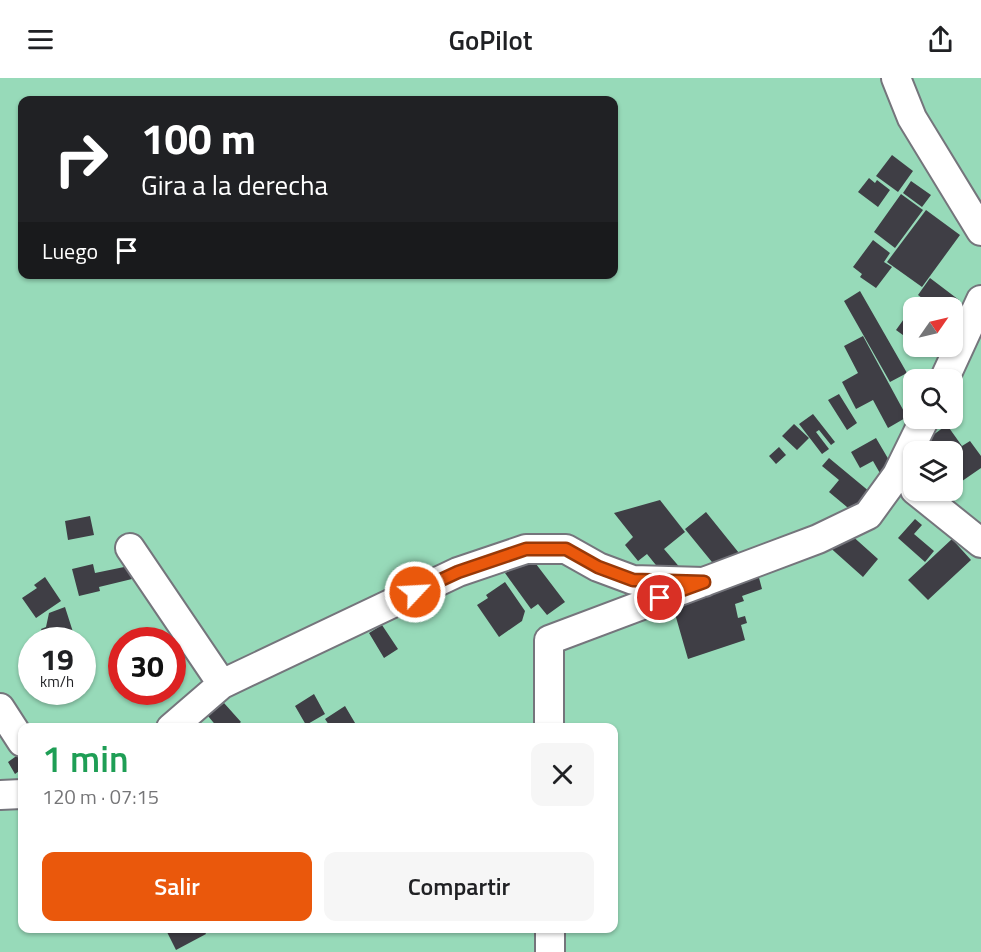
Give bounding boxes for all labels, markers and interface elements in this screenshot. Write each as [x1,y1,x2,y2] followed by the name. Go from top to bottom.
[449,19,532,60] text: GoPilot
[24,23,57,56] icon: menu
[924,23,957,56] icon: share
[141,106,256,170] text: 100 m
[42,120,120,198] icon: right
[141,164,328,205] text: Gira a la derecha
[42,234,98,268] text: Luego
[110,234,143,267] icon: arrive
[903,297,963,357] north arrow
[903,297,963,501] map controls
[903,369,963,429] button: search
[903,441,963,501] button: layers
[383,560,447,624] position arrow
[634,572,685,623] pin
[643,581,676,614] icon: arrive
[108,627,186,705] speed limit sign: 30
[40,636,74,682] text: 19
[40,670,74,693] text: km/h
[42,731,129,786] text: 1 min
[531,743,594,806] button: close
[42,781,159,812] text: 120 m · 07:15
[42,852,312,921] button: Salir
[324,852,594,921] button: Compartir

